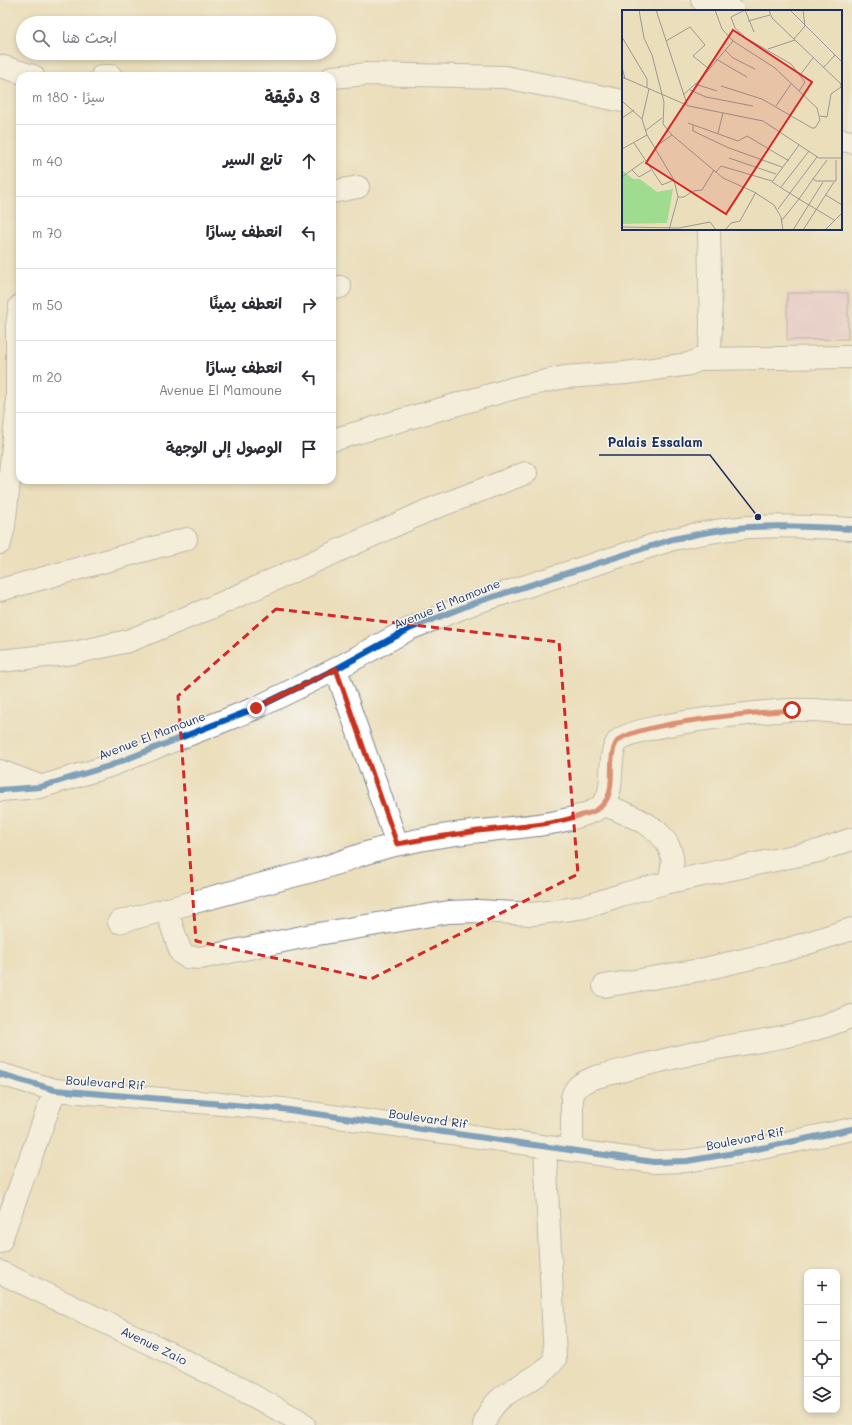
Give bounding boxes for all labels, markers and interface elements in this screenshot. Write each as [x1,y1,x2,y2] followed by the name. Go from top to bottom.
[622,10,842,230] inset map
[16,16,336,60] search box
[30,27,52,49] icon: search
[62,27,117,47] text: ابحث هنا
[264,85,320,107] text: 3 دقيقة
[32,88,105,105] text: سيرًا · 180 m
[223,149,282,169] text: تابع السير
[298,150,320,172] icon: ahead
[32,152,62,169] text: 40 m
[206,221,282,241] text: انعطف يسارًا
[298,222,320,244] icon: left
[32,224,62,241] text: 70 m
[210,293,282,313] text: انعطف يمينًا
[298,294,320,316] icon: right
[32,296,62,313] text: 50 m
[206,357,282,377] text: انعطف يسارًا
[298,366,320,388] icon: left
[32,368,62,385] text: 20 m
[159,381,282,398] text: Avenue El Mamoune
[599,430,710,455] callout: Palais Essalam
[607,433,703,450] text: Palais Essalam
[166,437,282,457] text: الوصول إلى الوجهة
[298,438,320,460] icon: arrive
[391,574,502,632] street label: Avenue El Mamoune
[247,699,265,717] route end
[783,701,801,719] route start
[96,707,207,763] street label: Avenue El Mamoune
[65,1071,145,1093] street label: Boulevard Rif
[388,1105,469,1131] street label: Boulevard Rif
[705,1123,785,1153] street label: Boulevard Rif
[804,1269,840,1413] map controls
[804,1269,840,1305] button: +
[804,1305,840,1341] button: −
[119,1322,190,1368] street label: Avenue Zaio
[804,1341,840,1377] button: locate
[804,1377,840,1413] button: layers

